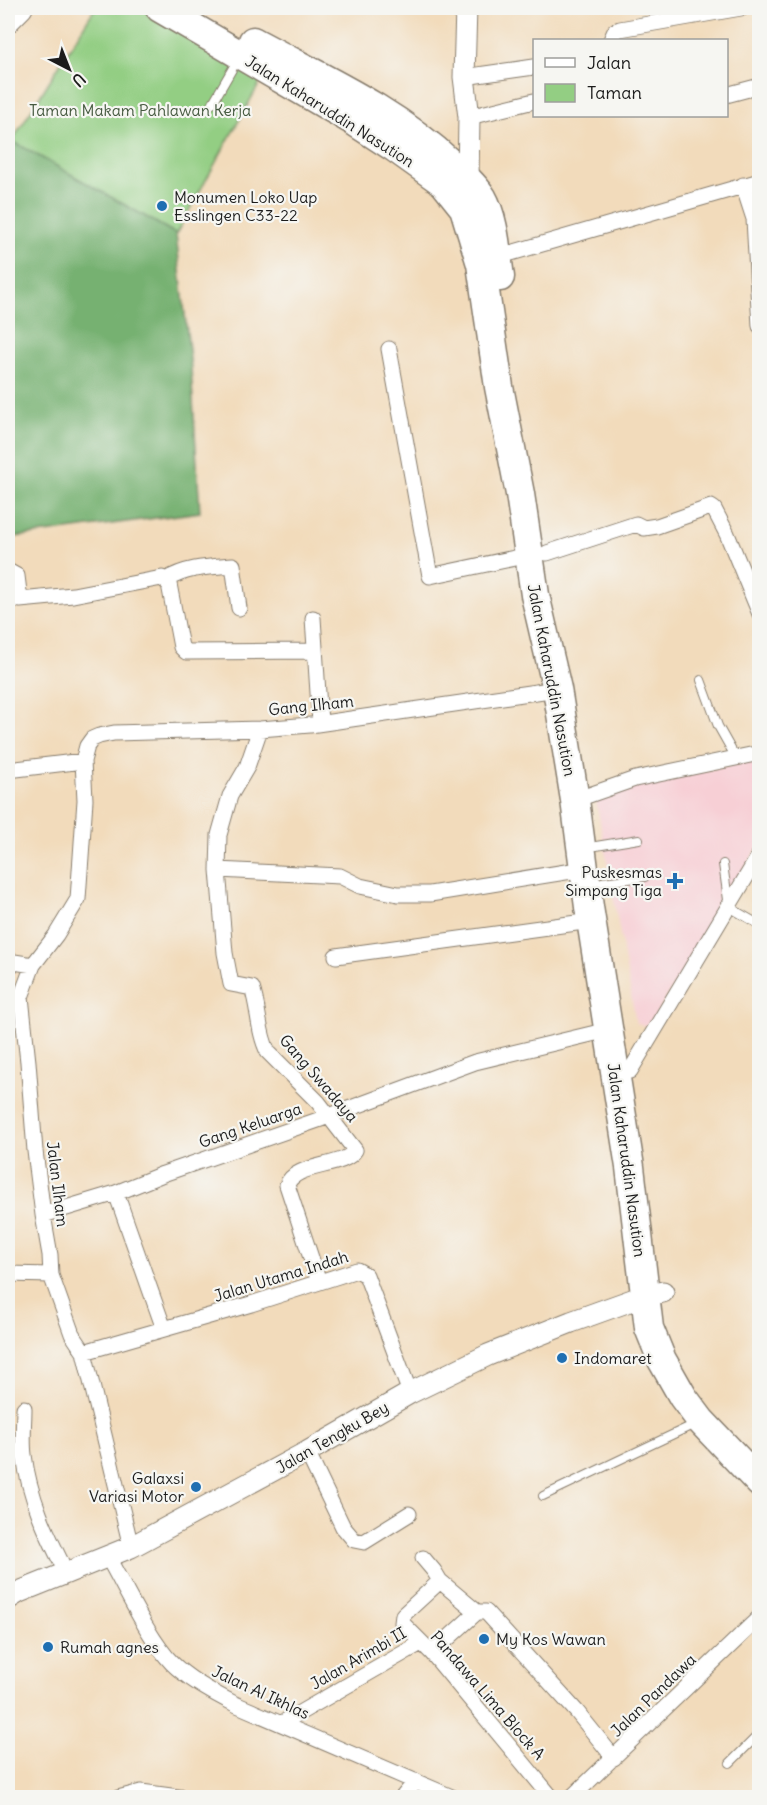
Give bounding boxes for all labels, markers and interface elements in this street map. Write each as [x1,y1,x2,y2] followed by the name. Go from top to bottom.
[39,39,99,99] north arrow
[533,39,728,117] legend
[242,51,418,171] street label: Jalan Kaharuddin Nasution
[587,51,631,74] text: Jalan
[68,69,90,91] text: U
[587,81,642,104] text: Taman
[29,100,251,120] park label: Taman Makam Pahlawan Kerja
[174,187,317,225] place label: Monumen Loko Uap Esslingen C33-22
[155,199,169,213] marker: Monumen Loko Uap Esslingen C33-22
[524,582,580,778] street label: Jalan Kaharuddin Nasution
[267,691,355,719] street label: Gang Ilham
[565,862,662,900] place label: Puskesmas Simpang Tiga
[666,872,684,890] marker: Puskesmas Simpang Tiga
[275,1030,363,1126] street label: Gang Swadaya
[603,1062,651,1258] street label: Jalan Kaharuddin Nasution
[196,1098,304,1152] street label: Gang Keluarga
[43,1140,73,1228] street label: Jalan Ilham
[211,1246,351,1306] street label: Jalan Utama Indah
[574,1348,652,1368] place label: Indomaret
[555,1351,569,1365] marker: Indomaret
[272,1397,392,1477] street label: Jalan Tengku Bey
[89,1468,184,1506] place label: Galaxsi Variasi Motor
[189,1480,203,1494] marker: Galaxsi Variasi Motor
[306,1622,410,1694] street label: Jalan Arimbi II
[427,1626,549,1764] street label: Pandawa Lima Block A
[496,1629,606,1649] place label: My Kos Wawan
[477,1632,491,1646] marker: My Kos Wawan
[60,1637,159,1657] place label: Rumah agnes
[41,1640,55,1654] marker: Rumah agnes
[606,1649,700,1741] street label: Jalan Pandawa
[209,1661,313,1723] street label: Jalan Al Ikhlas

